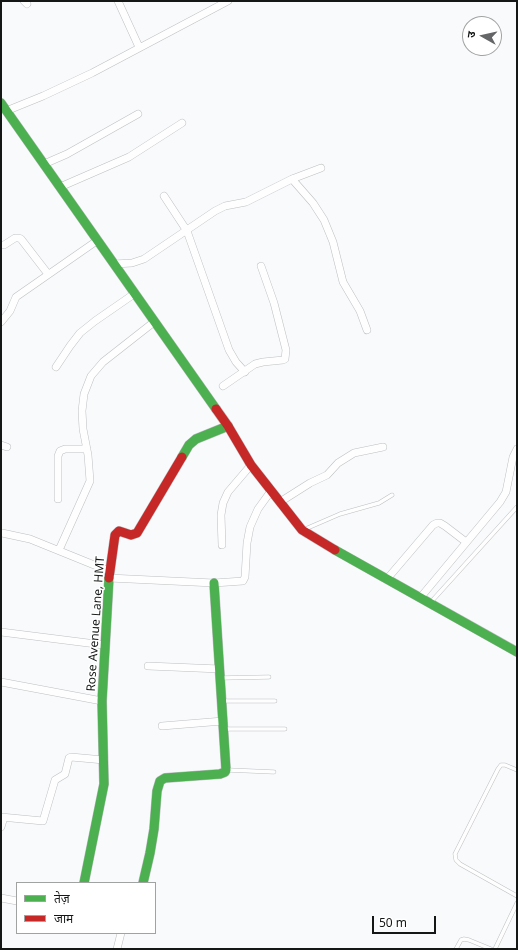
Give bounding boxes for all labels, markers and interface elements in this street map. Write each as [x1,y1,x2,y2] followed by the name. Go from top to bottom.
[462,16,502,56] north arrow
[463,30,478,39] text: उ
[84,556,108,692] street label: Rose Avenue Lane, HMT
[16,882,156,934] legend
[54,890,70,907] text: तेज़
[374,908,438,934] scale bar
[54,910,73,927] text: जाम
[379,914,407,931] text: 50 m

